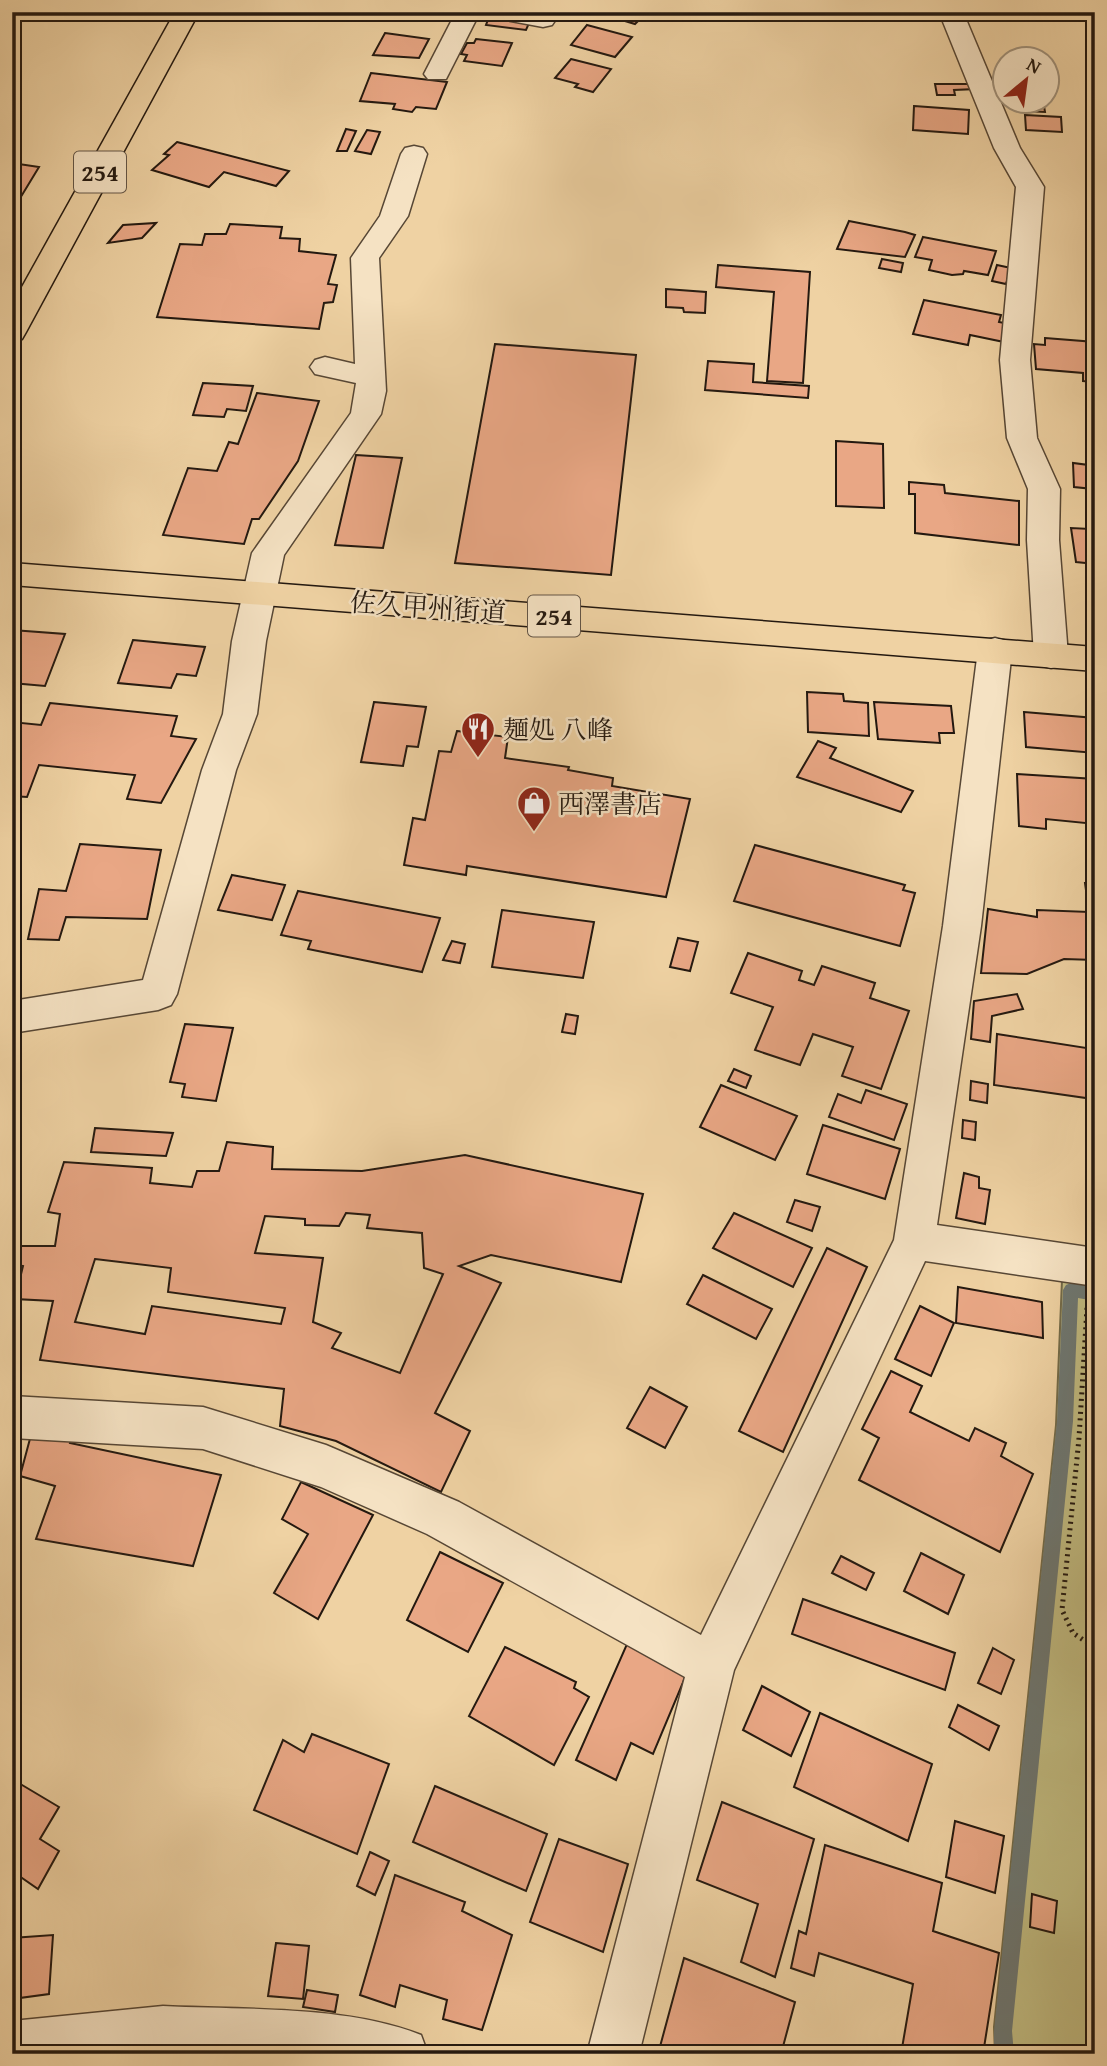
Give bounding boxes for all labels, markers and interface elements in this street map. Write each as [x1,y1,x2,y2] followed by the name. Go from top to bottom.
[992,46,1062,116] north arrow
[1022,50,1047,81] text: N
[74,152,126,192] road number: 254
[349,582,507,632] street label: 佐久甲州街道
[528,596,580,636] road number: 254
[459,710,497,759] restaurant icon: 麺処 八峰
[503,710,613,749] place label: 麺処 八峰
[515,784,553,833] shop icon: 西澤書店
[558,784,662,823] place label: 西澤書店

